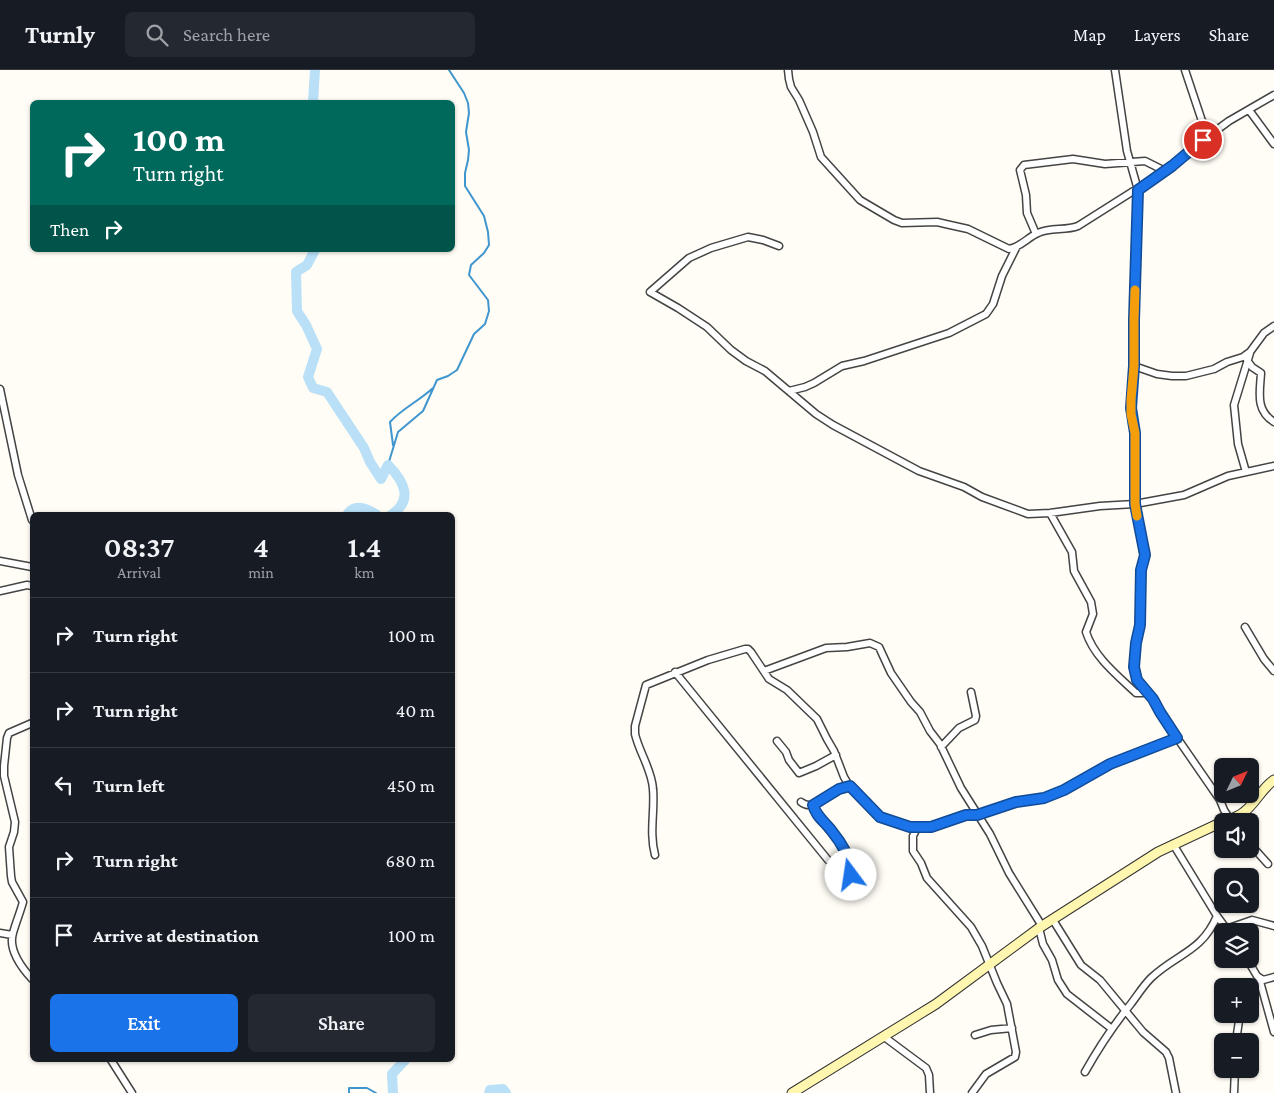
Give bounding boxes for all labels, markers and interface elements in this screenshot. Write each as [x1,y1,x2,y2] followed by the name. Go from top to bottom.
[125,12,475,57] search box
[25,21,95,48] text: Turnly
[143,21,171,49] icon: search
[183,24,270,45] text: Search here
[1073,25,1106,45] text: Map
[1134,25,1181,45] text: Layers
[1209,25,1249,45] text: Share
[1182,119,1224,161] pin
[50,120,115,185] icon: right
[133,120,225,159] text: 100 m
[1189,126,1217,154] icon: arrive
[133,161,224,186] text: Turn right
[99,215,127,243] icon: right
[50,219,89,240] text: Then
[104,530,175,563] text: 08:37
[253,530,269,563] text: 4
[347,530,381,563] text: 1.4
[117,564,161,581] text: Arrival
[248,564,274,581] text: min
[354,564,375,581] text: km
[50,621,78,649] icon: right
[93,625,178,646] text: Turn right
[388,625,435,646] text: 100 m
[50,696,78,724] icon: right
[93,700,178,721] text: Turn right
[396,700,435,721] text: 40 m
[1214,758,1259,802] north arrow
[1214,758,1259,1078] map controls
[50,771,78,799] icon: left
[93,775,165,796] text: Turn left
[387,775,435,796] text: 450 m
[1214,813,1259,858] button: sound
[50,846,78,874] icon: right
[824,848,876,900] position arrow
[93,850,178,871] text: Turn right
[386,850,435,871] text: 680 m
[1214,868,1259,913] button: search
[50,921,78,949] icon: arrive
[1214,923,1259,968] button: layers
[93,925,259,946] text: Arrive at destination
[388,925,435,946] text: 100 m
[1214,978,1259,1023] button: +
[50,994,238,1052] button: Exit
[248,994,435,1052] button: Share
[1214,1033,1259,1078] button: −

